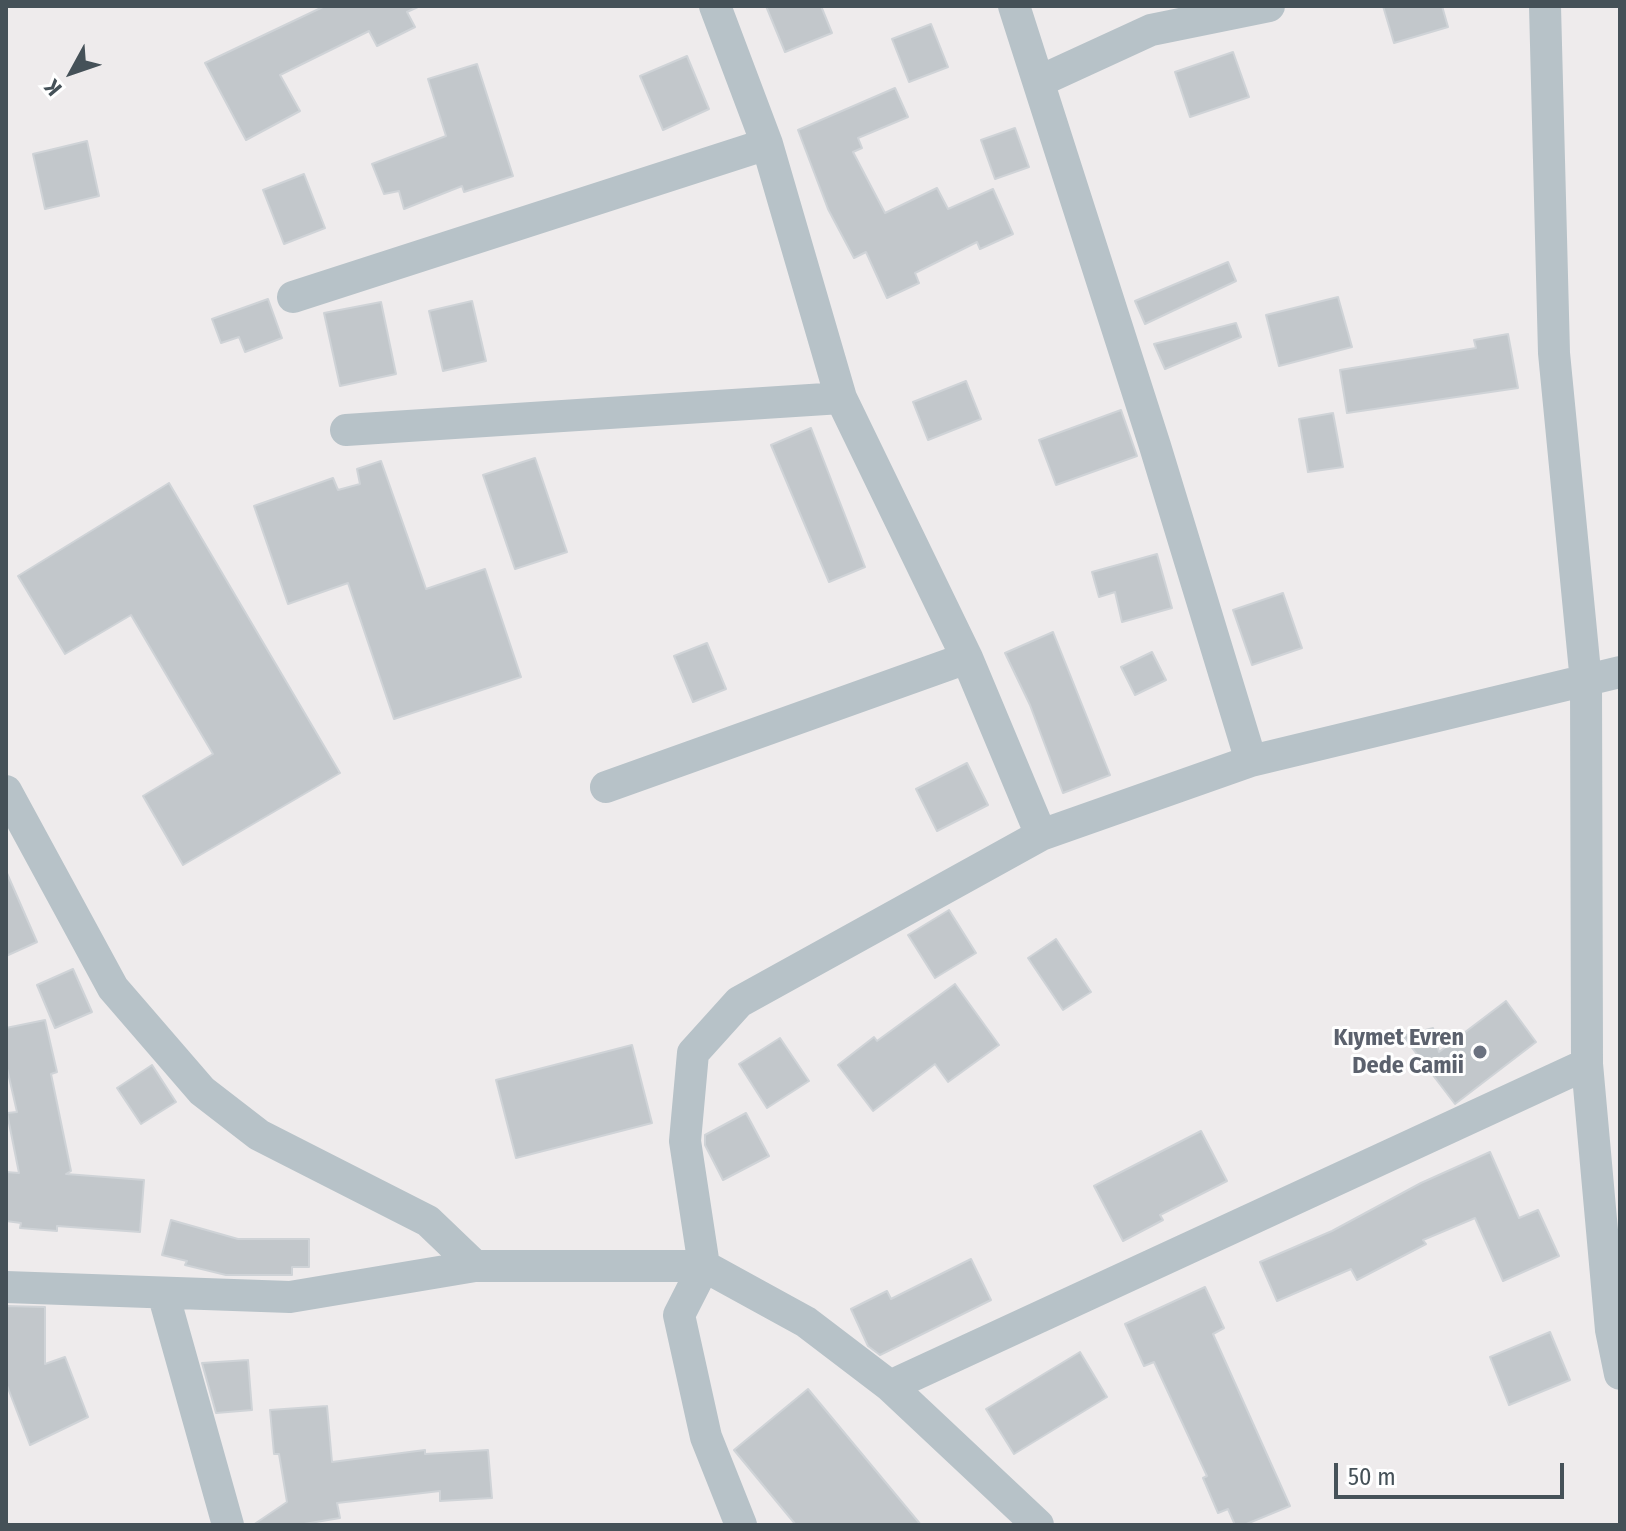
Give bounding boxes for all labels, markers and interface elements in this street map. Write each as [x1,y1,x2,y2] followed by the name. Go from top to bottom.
[32,32,112,112] north arrow
[39,74,68,101] text: K
[1333,1024,1464,1080] place label: Kıymet Evren Dede Camii
[1471,1043,1489,1061] marker: Kıymet Evren Dede Camii
[1338,1447,1568,1497] scale bar
[1348,1463,1396,1491] text: 50 m

